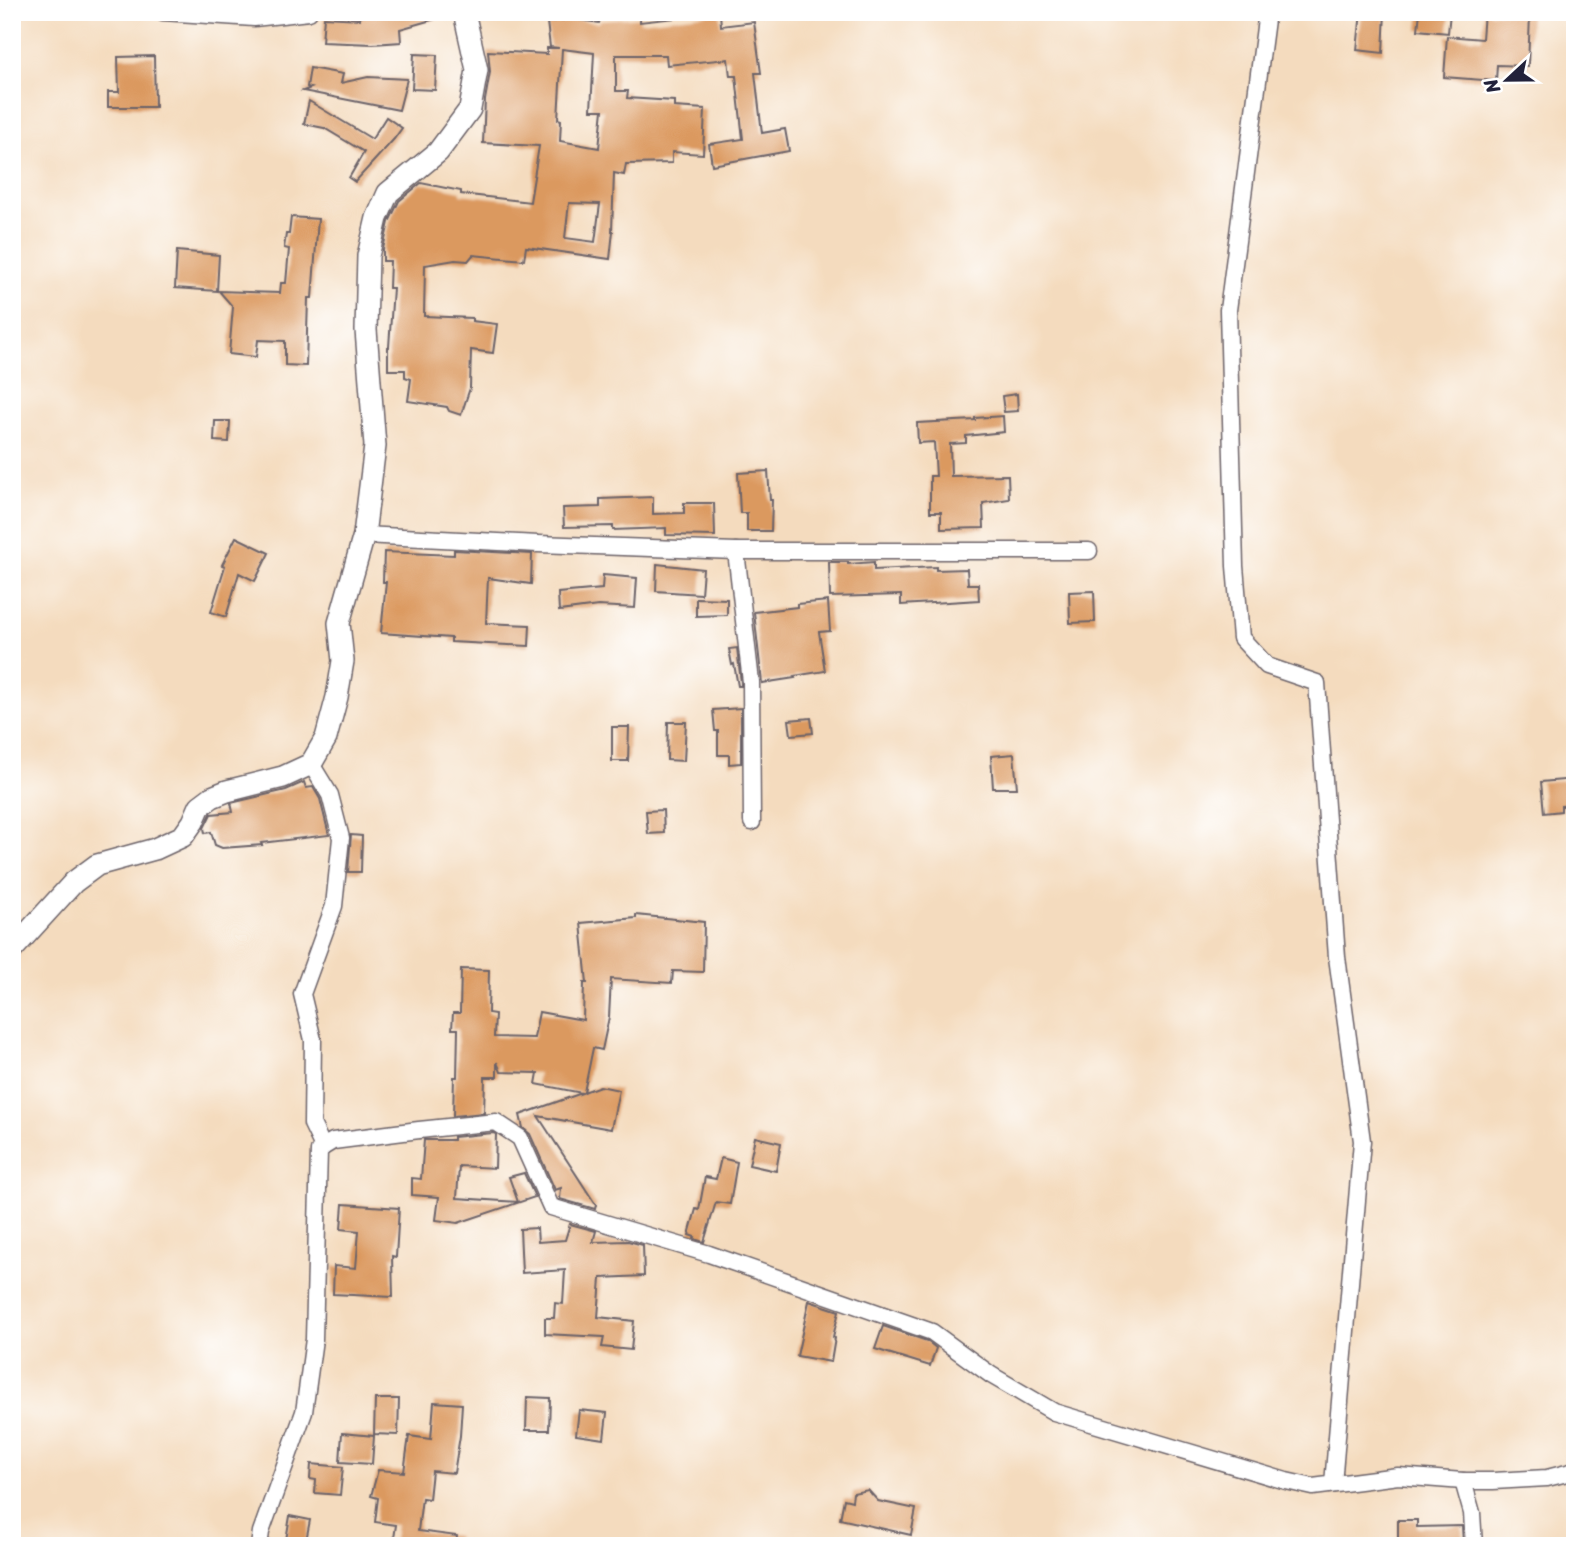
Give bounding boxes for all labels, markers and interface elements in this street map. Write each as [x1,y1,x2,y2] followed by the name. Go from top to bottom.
[1472,46,1542,116] north arrow
[1474,73,1510,99] text: N

